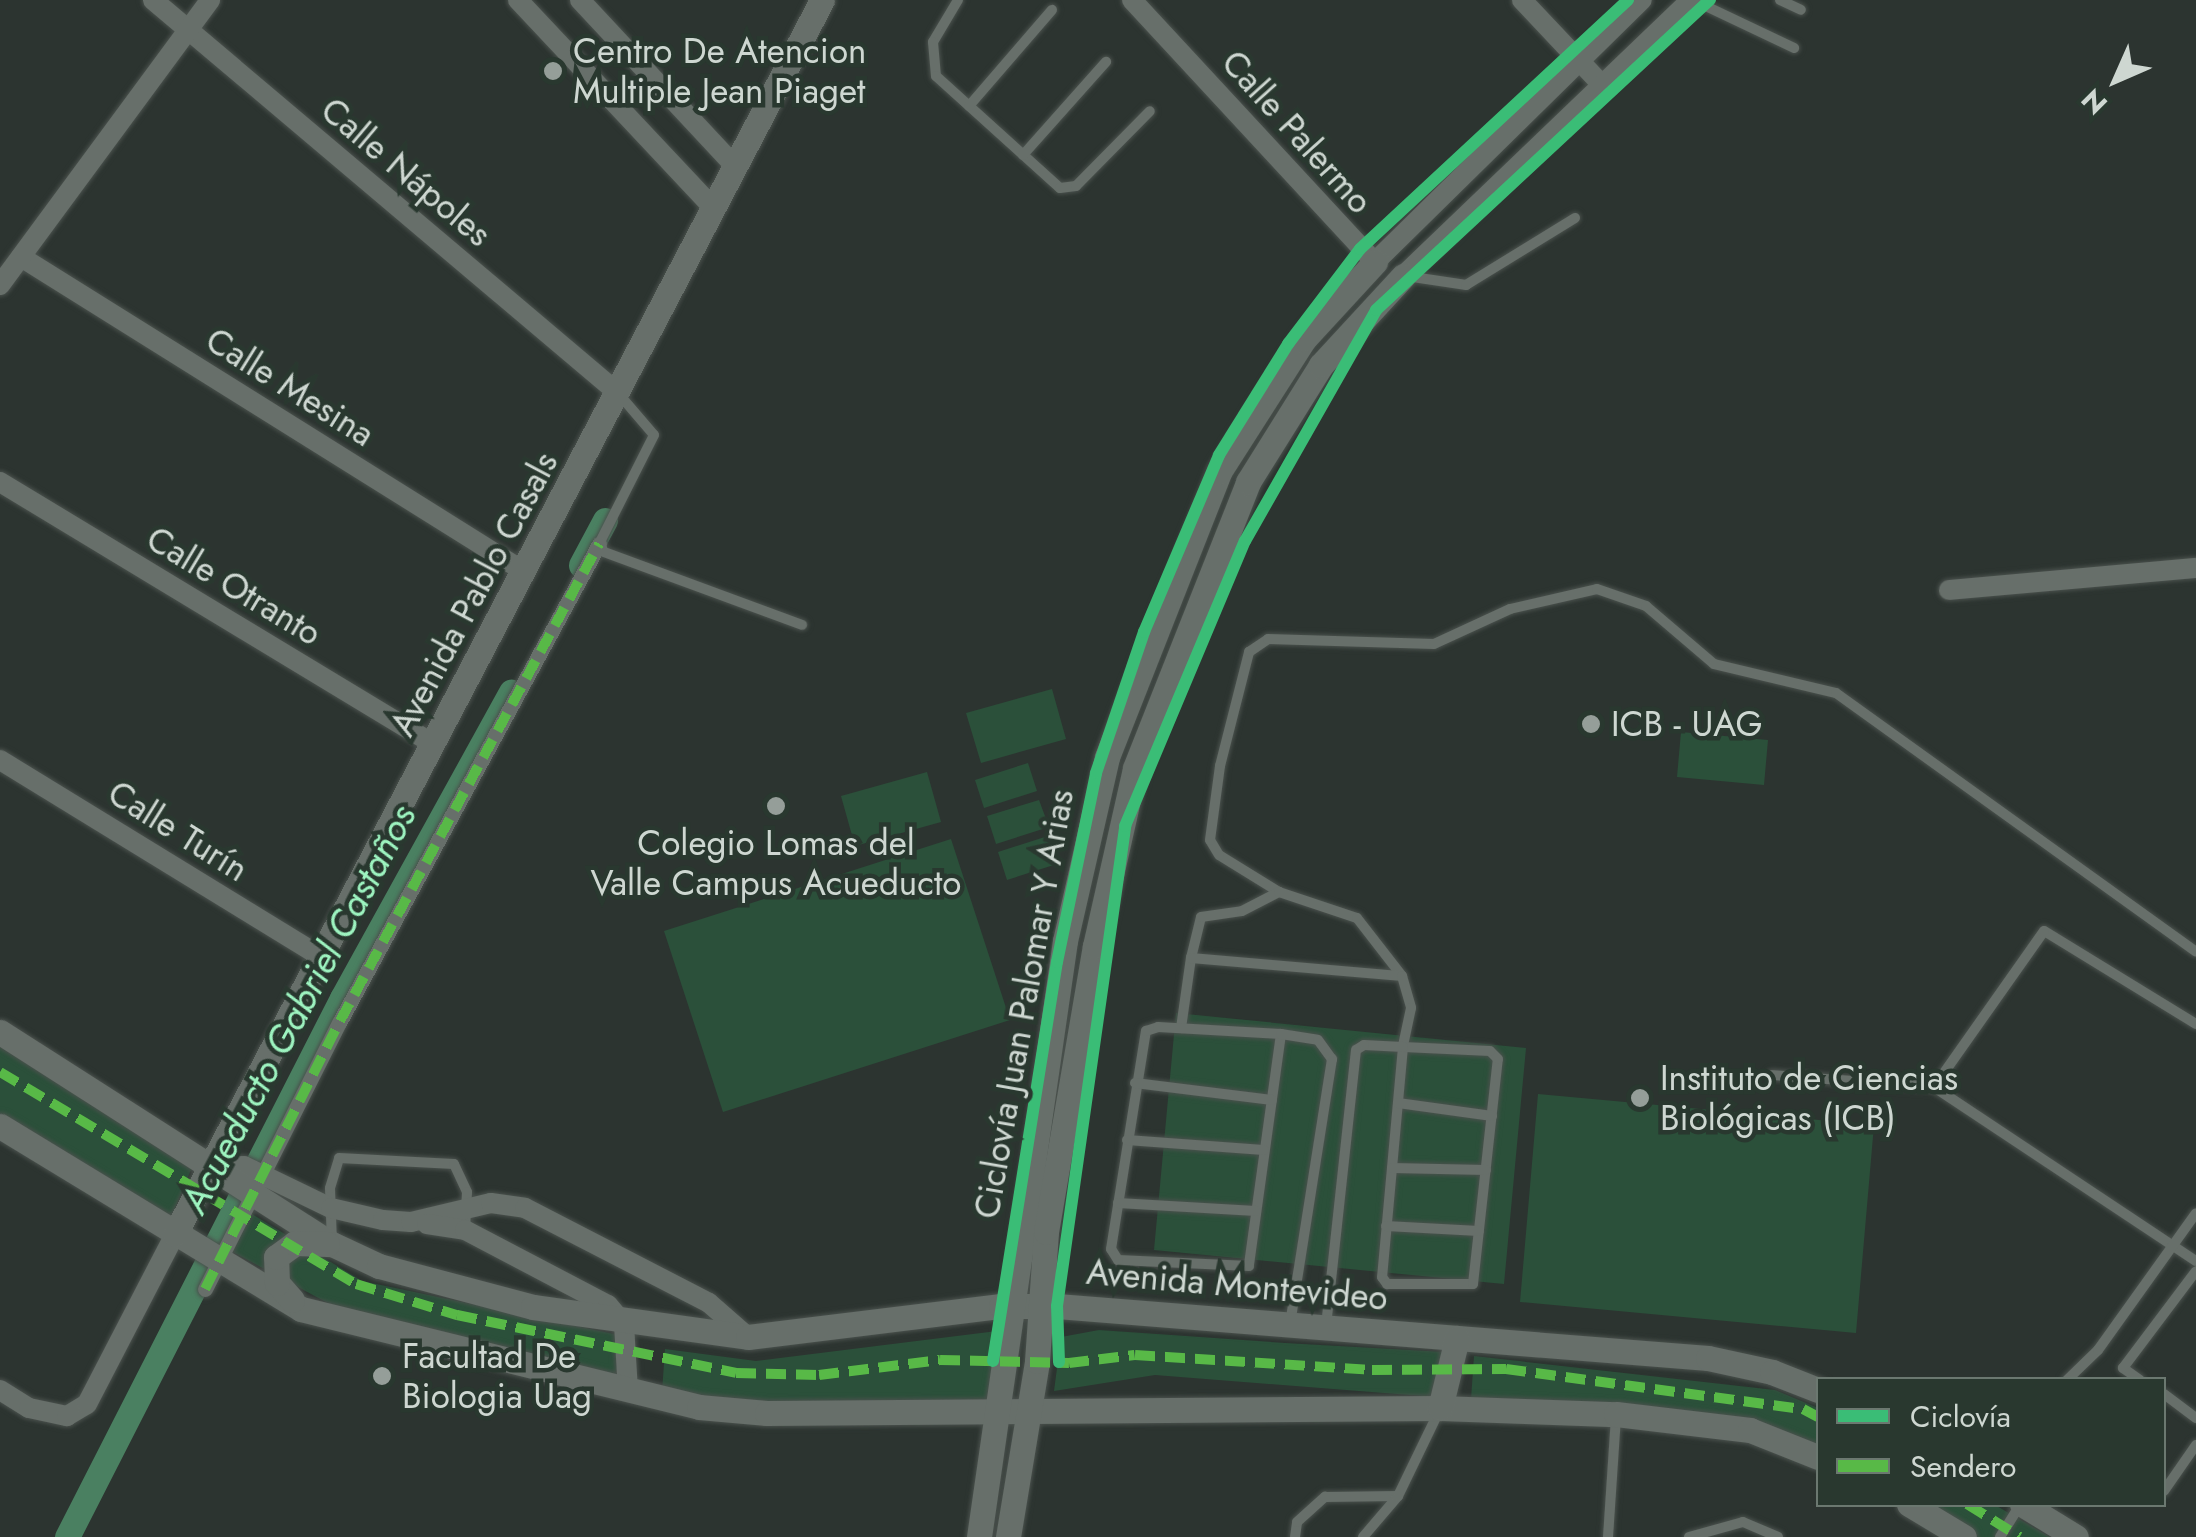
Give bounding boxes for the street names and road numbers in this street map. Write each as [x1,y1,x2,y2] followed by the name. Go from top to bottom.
[1213,42,1381,222] street label: Calle Palermo
[313,89,499,255] street label: Calle Nápoles
[198,319,382,455] street label: Calle Mesina
[381,445,567,743] street label: Avenida Pablo Casals
[139,517,329,655] street label: Calle Otranto
[100,772,256,890] street label: Calle Turín
[966,786,1082,1222] street label: Ciclovía Juan Palomar Y Arias
[1085,1251,1389,1319] street label: Avenida Montevideo

